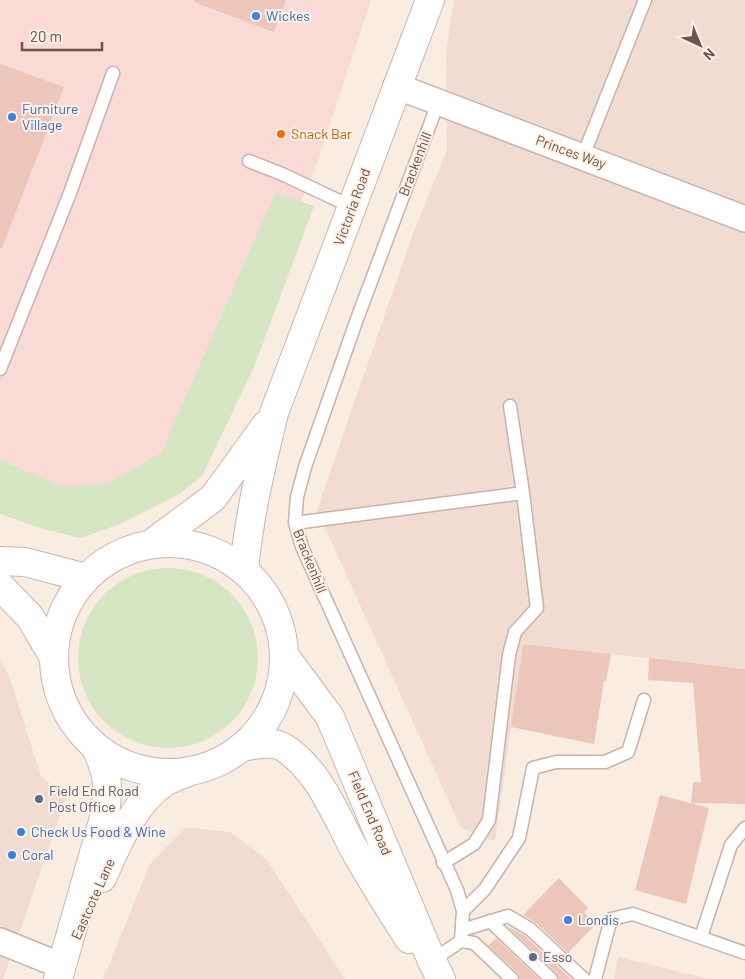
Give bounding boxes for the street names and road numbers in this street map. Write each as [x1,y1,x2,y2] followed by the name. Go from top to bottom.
[394,129,435,198] street label: Brackenhill
[534,131,609,172] street label: Princes Way
[330,166,373,248] street label: Victoria Road
[290,526,331,595] street label: Brackenhill
[345,768,396,858] street label: Field End Road
[67,856,118,942] street label: Eastcote Lane

